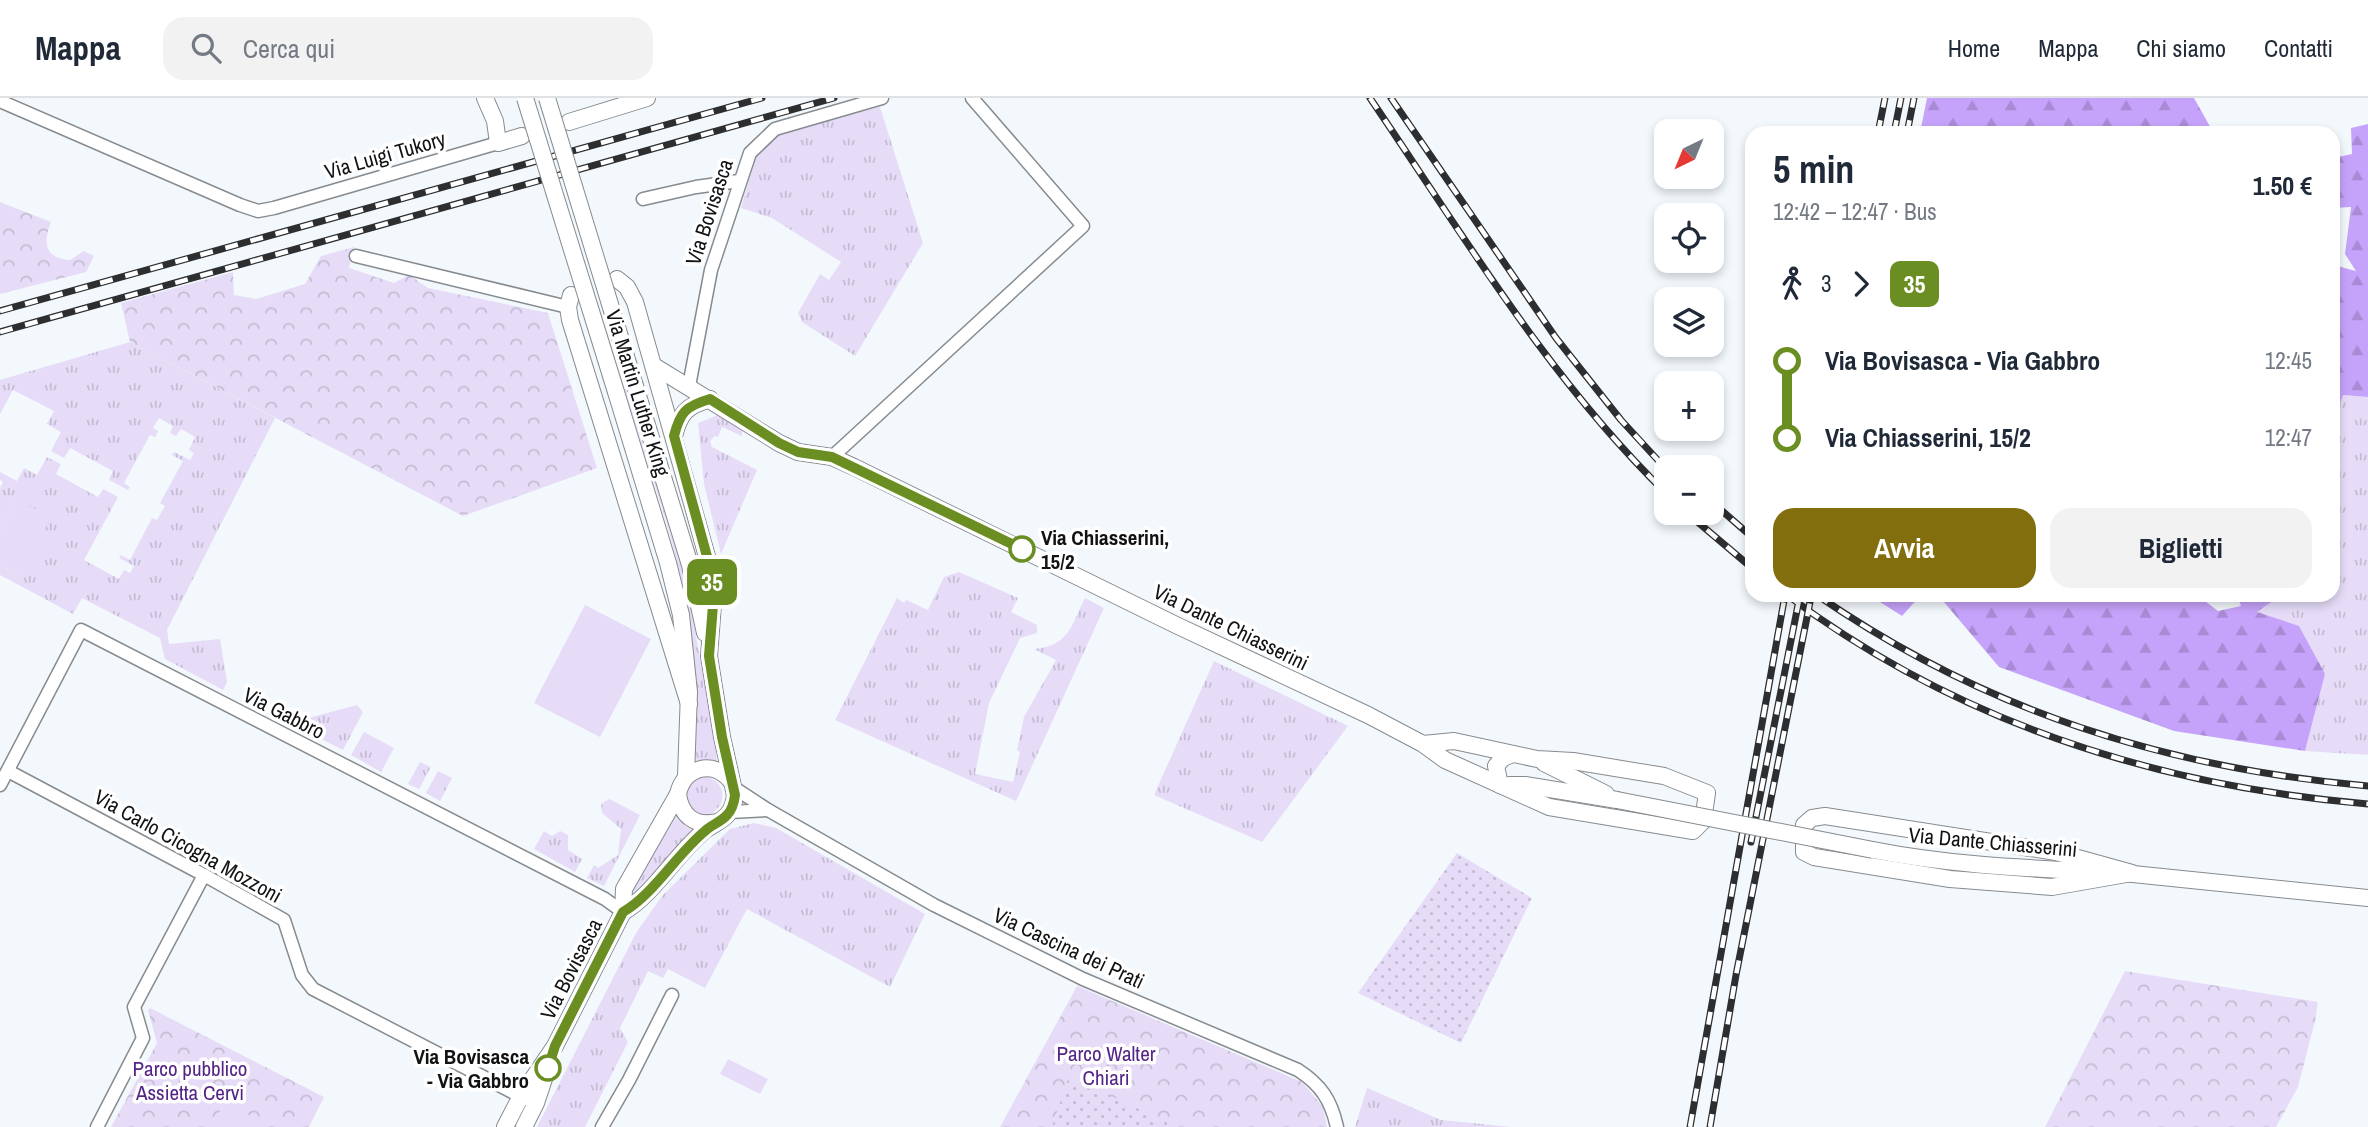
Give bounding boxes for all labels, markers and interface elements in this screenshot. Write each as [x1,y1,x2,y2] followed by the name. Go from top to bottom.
[163,17,653,80] search box
[35,26,121,70] text: Mappa
[187,29,225,67] icon: search
[243,31,335,66] text: Cerca qui
[1948,32,2000,64] text: Home
[2038,32,2098,64] text: Mappa
[2136,32,2226,64] text: Chi siamo
[2264,32,2333,64] text: Contatti
[1654,119,1724,189] north arrow
[1654,119,1724,525] map controls
[321,124,449,186] street label: Via Luigi Tukory
[1773,144,1854,195] text: 5 min
[678,155,740,269] street label: Via Bovisasca
[2253,168,2312,203] text: 1.50 €
[1773,196,1937,227] text: 12:42 – 12:47 · Bus
[1654,203,1724,273] button: locate
[1773,265,1811,303] icon: walk
[1842,265,1880,303] icon: forward
[1821,268,1832,299] text: 3
[1904,268,1925,300] text: 35
[1654,287,1724,357] button: layers
[599,306,677,480] street label: Via Martin Luther King
[1825,343,2100,378] text: Via Bovisasca - Via Gabbro
[2265,345,2312,376] text: 12:45
[1654,371,1724,441] button: +
[1825,420,2031,455] text: Via Chiasserini, 15/2
[2265,422,2312,453] text: 12:47
[1654,455,1724,525] button: −
[1773,508,2036,588] button: Avvia
[2050,508,2312,588] button: Biglietti
[1041,523,1169,576] place label: Via Chiasserini, 15/2
[1009,536,1035,562] marker: Via Chiasserini, 15/2
[680,559,744,605] line badge: 35
[701,566,723,598] text: 35
[1149,577,1313,677] street label: Via Dante Chiasserini
[238,680,330,746] street label: Via Gabbro
[89,782,287,910] street label: Via Carlo Cicogna Mozzoni
[1907,820,2079,864] street label: Via Dante Chiasserini
[989,900,1149,996] street label: Via Cascina dei Prati
[533,913,609,1024] street label: Via Bovisasca
[1057,1039,1156,1092] park label: Parco Walter Chiari
[413,1042,529,1095] place label: Via Bovisasca - Via Gabbro
[133,1054,247,1107] park label: Parco pubblico Assietta Cervi
[535,1055,561,1081] marker: Via Bovisasca - Via Gabbro

